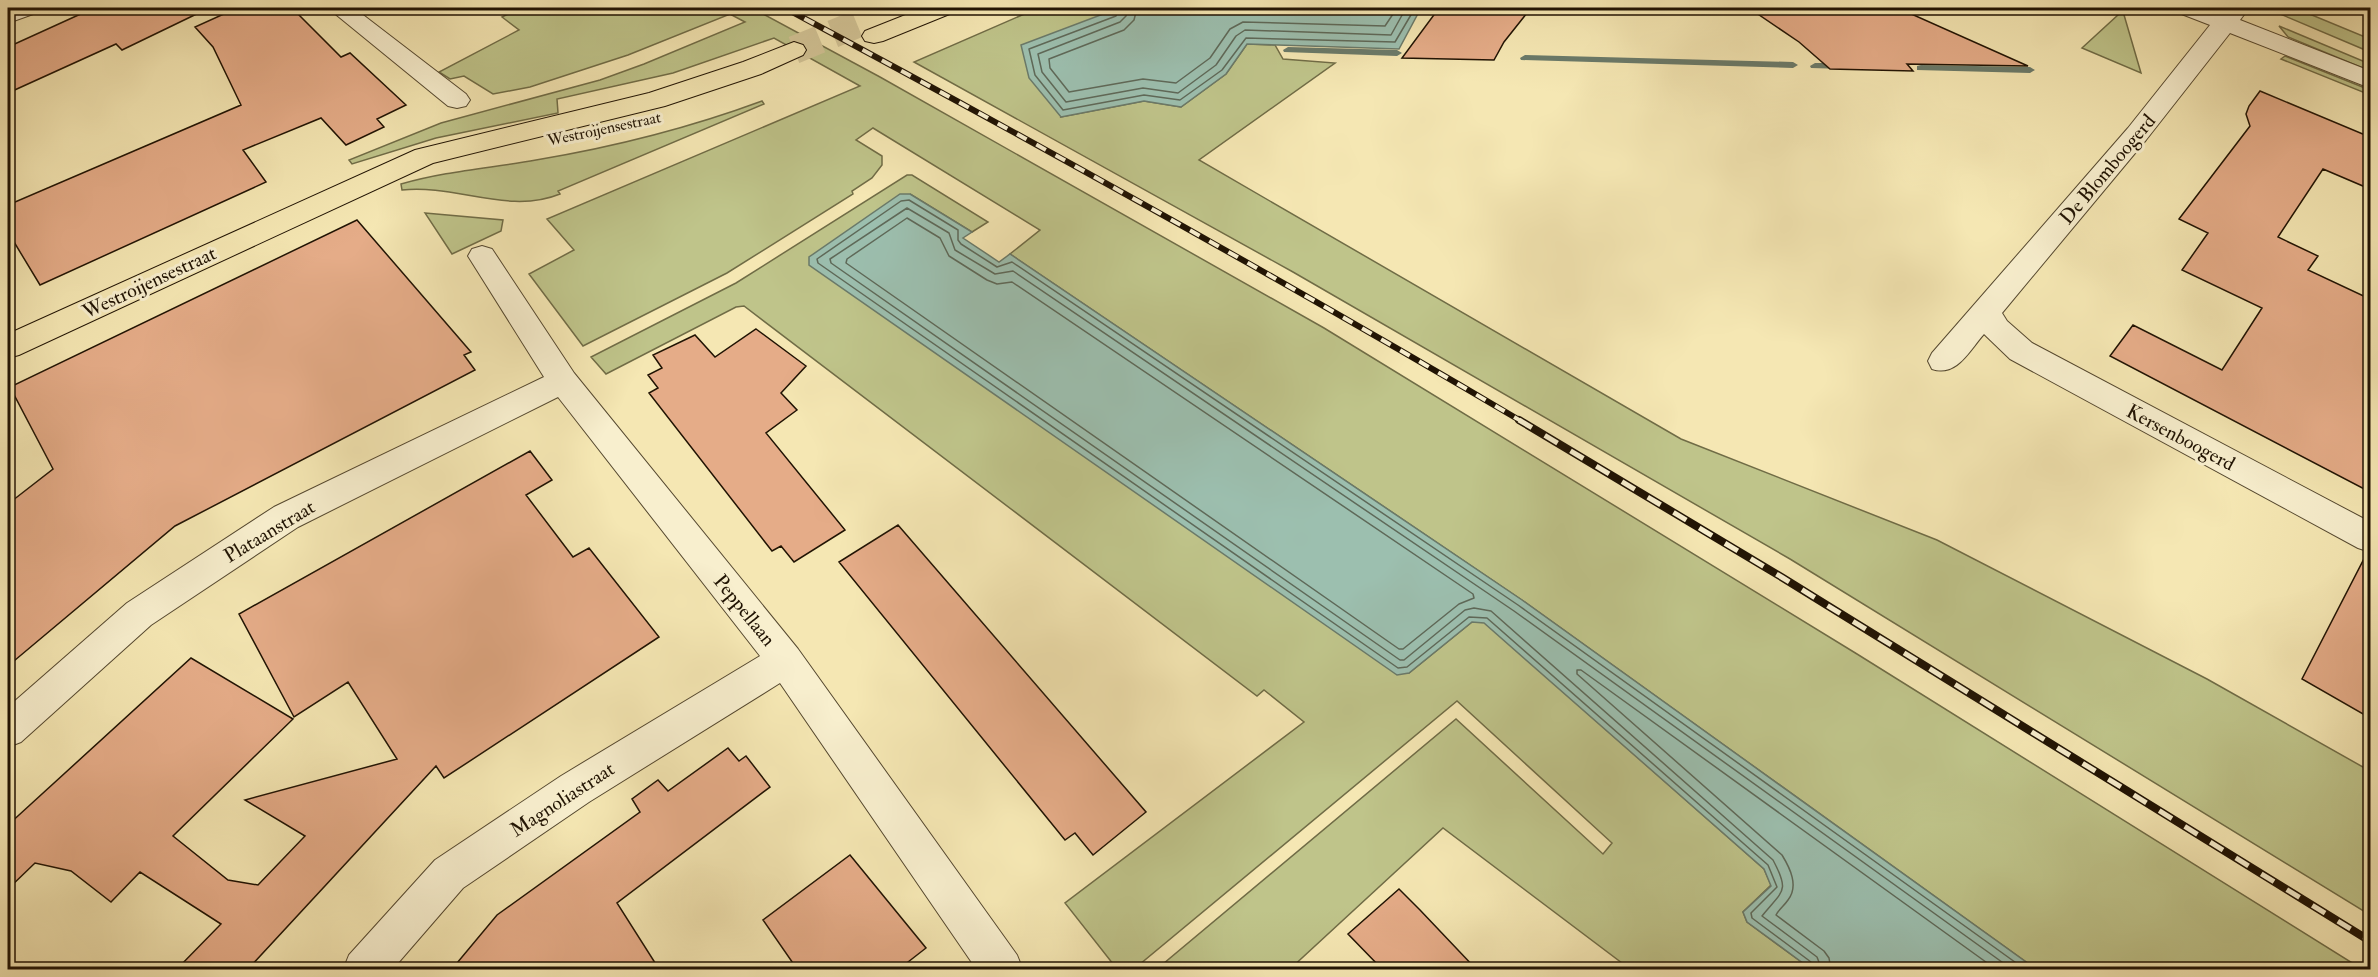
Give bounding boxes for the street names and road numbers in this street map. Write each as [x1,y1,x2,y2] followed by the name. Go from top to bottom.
[545,107,663,151] street label: Westroijensestraat
[2054,109,2161,230] street label: De Blomboogerd
[77,240,221,325] street label: Westroijensestraat
[2122,398,2239,477] street label: Kersenboogerd
[219,494,320,568] street label: Plataanstraat
[707,569,781,652] street label: Peppellaan
[505,756,620,842] street label: Magnoliastraat

